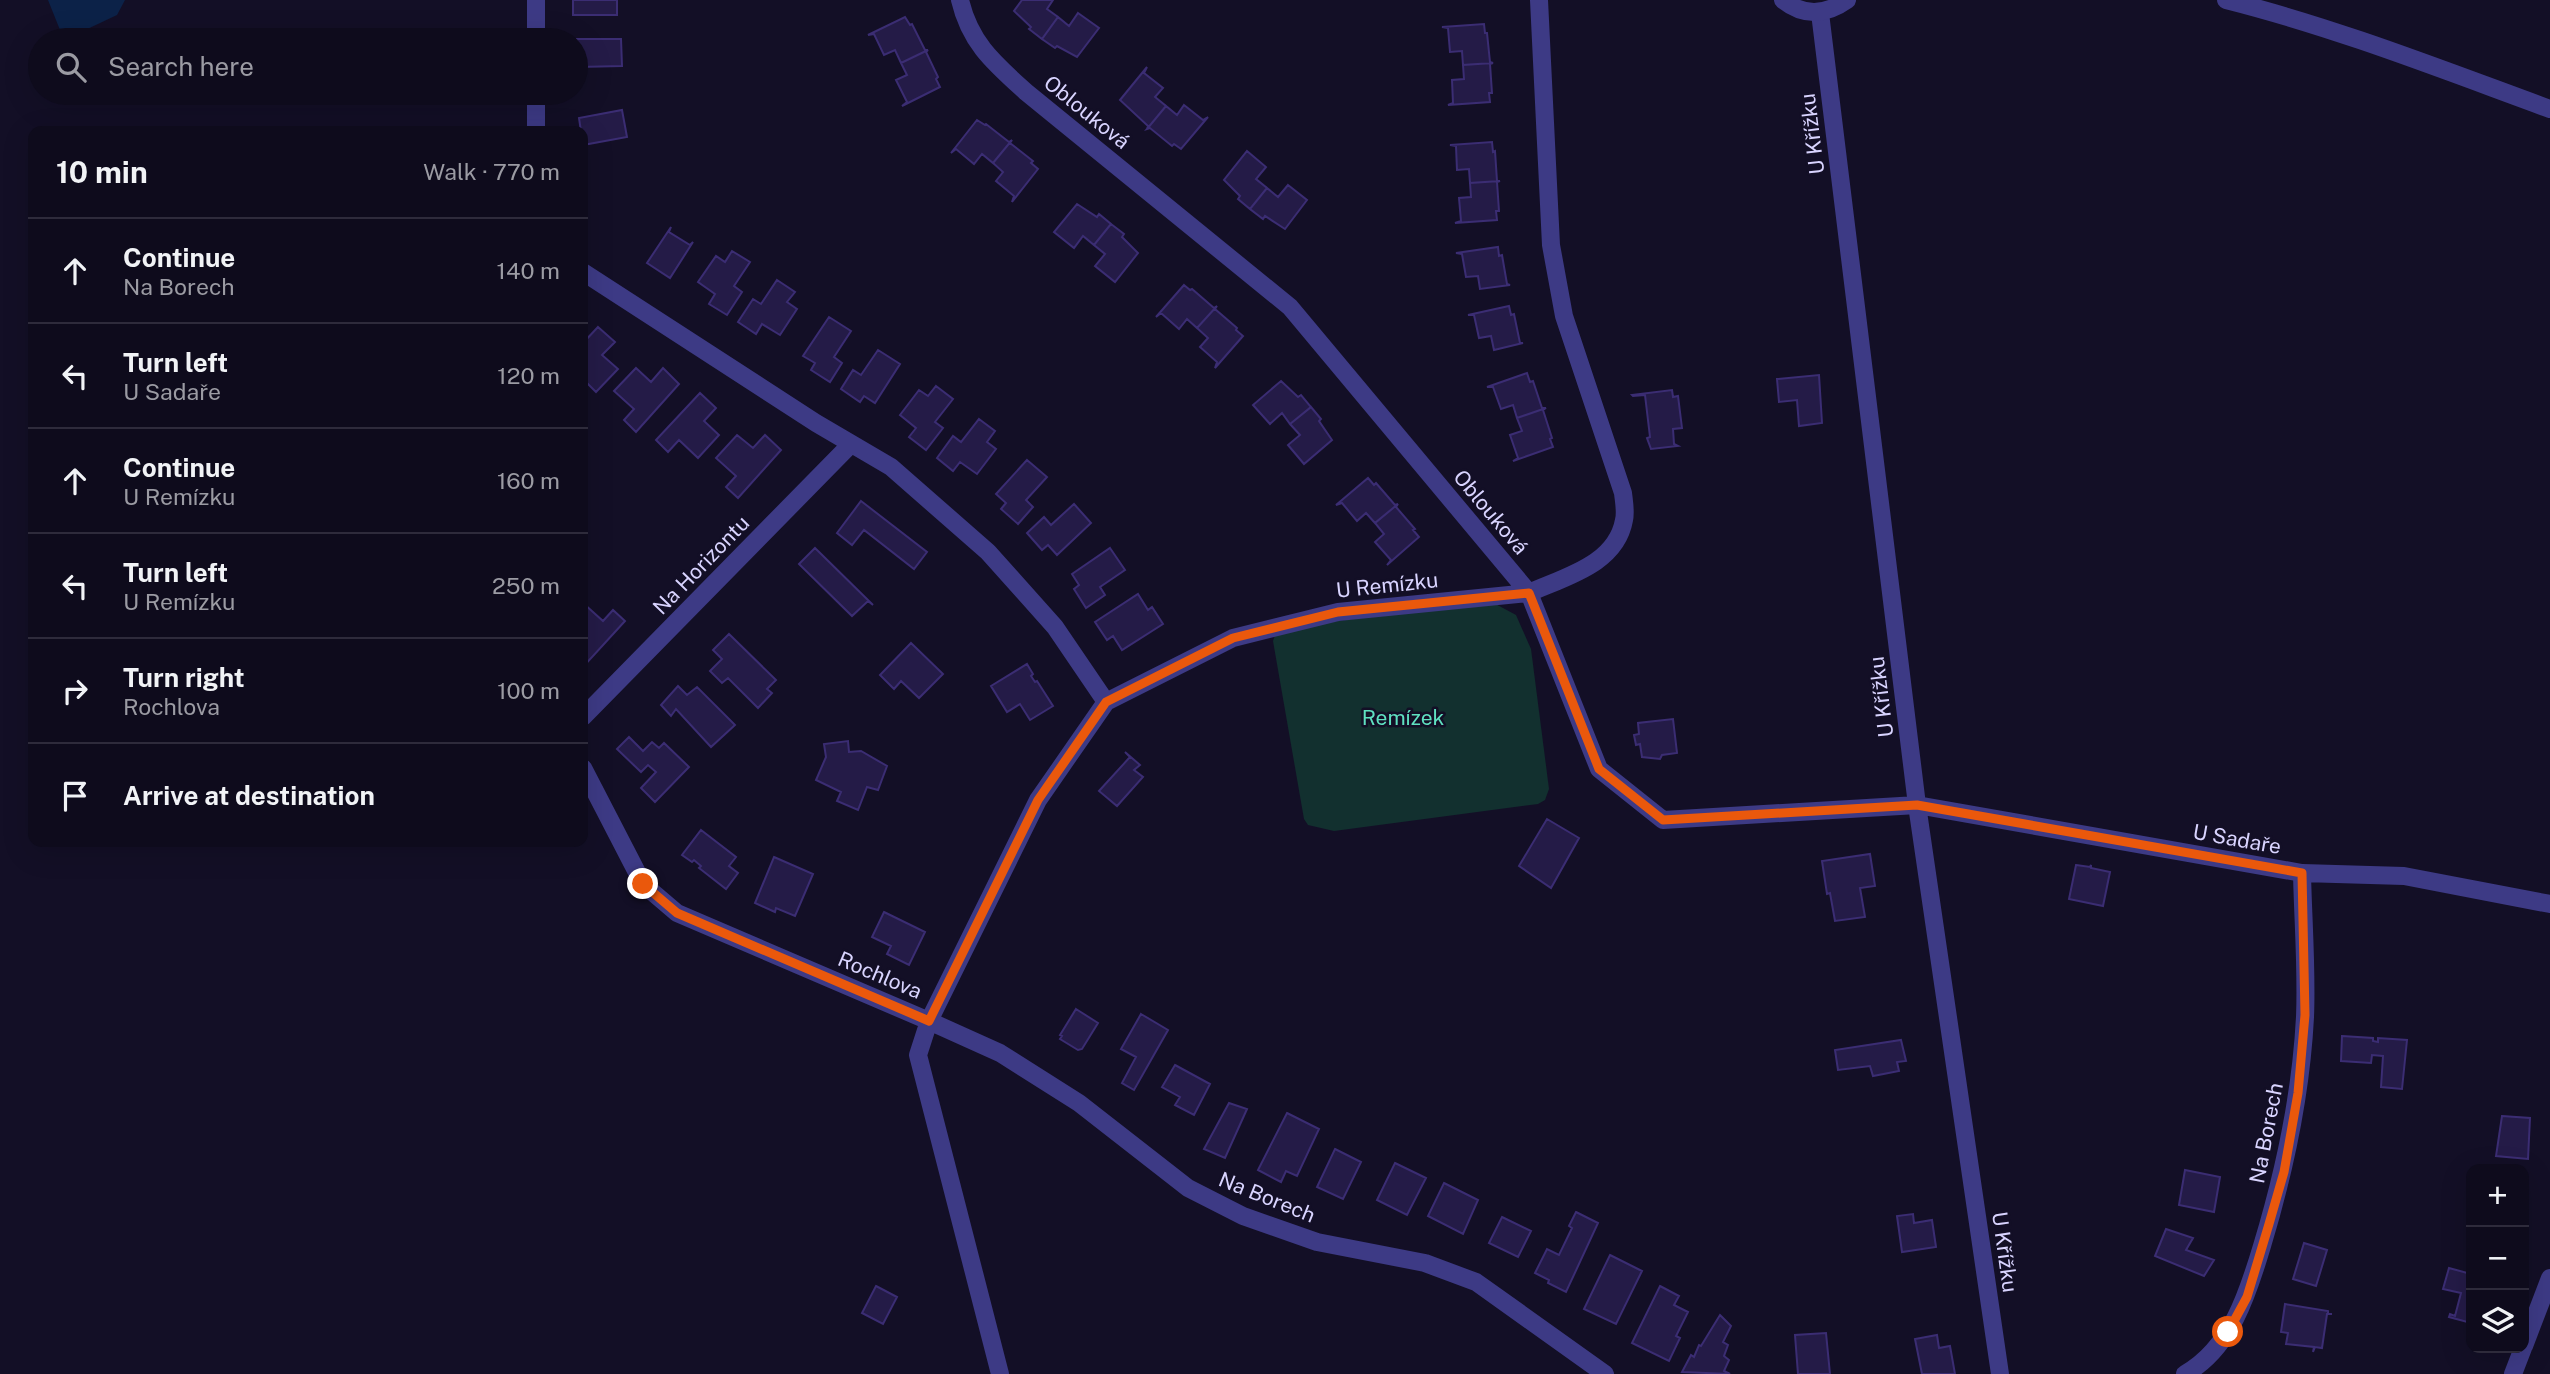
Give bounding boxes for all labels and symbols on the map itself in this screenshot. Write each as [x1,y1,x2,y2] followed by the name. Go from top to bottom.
[1039,70,1135,154] street label: Oblouková
[1795,92,1829,176] street label: U Křížku
[1448,465,1534,559] street label: Oblouková
[648,510,754,620] street label: Na Horizontu
[1335,567,1439,603] street label: U Remízku
[1864,655,1898,739] street label: U Křížku
[1362,705,1445,730] park label: Remízek
[2191,819,2283,859] street label: U Sadaře
[627,868,658,899] route end
[834,946,926,1004] street label: Rochlova
[2244,1081,2288,1185] street label: Na Borech
[1215,1166,1319,1228] street label: Na Borech
[1987,1210,2023,1294] street label: U Křížku
[2212,1316,2243,1347] route start

